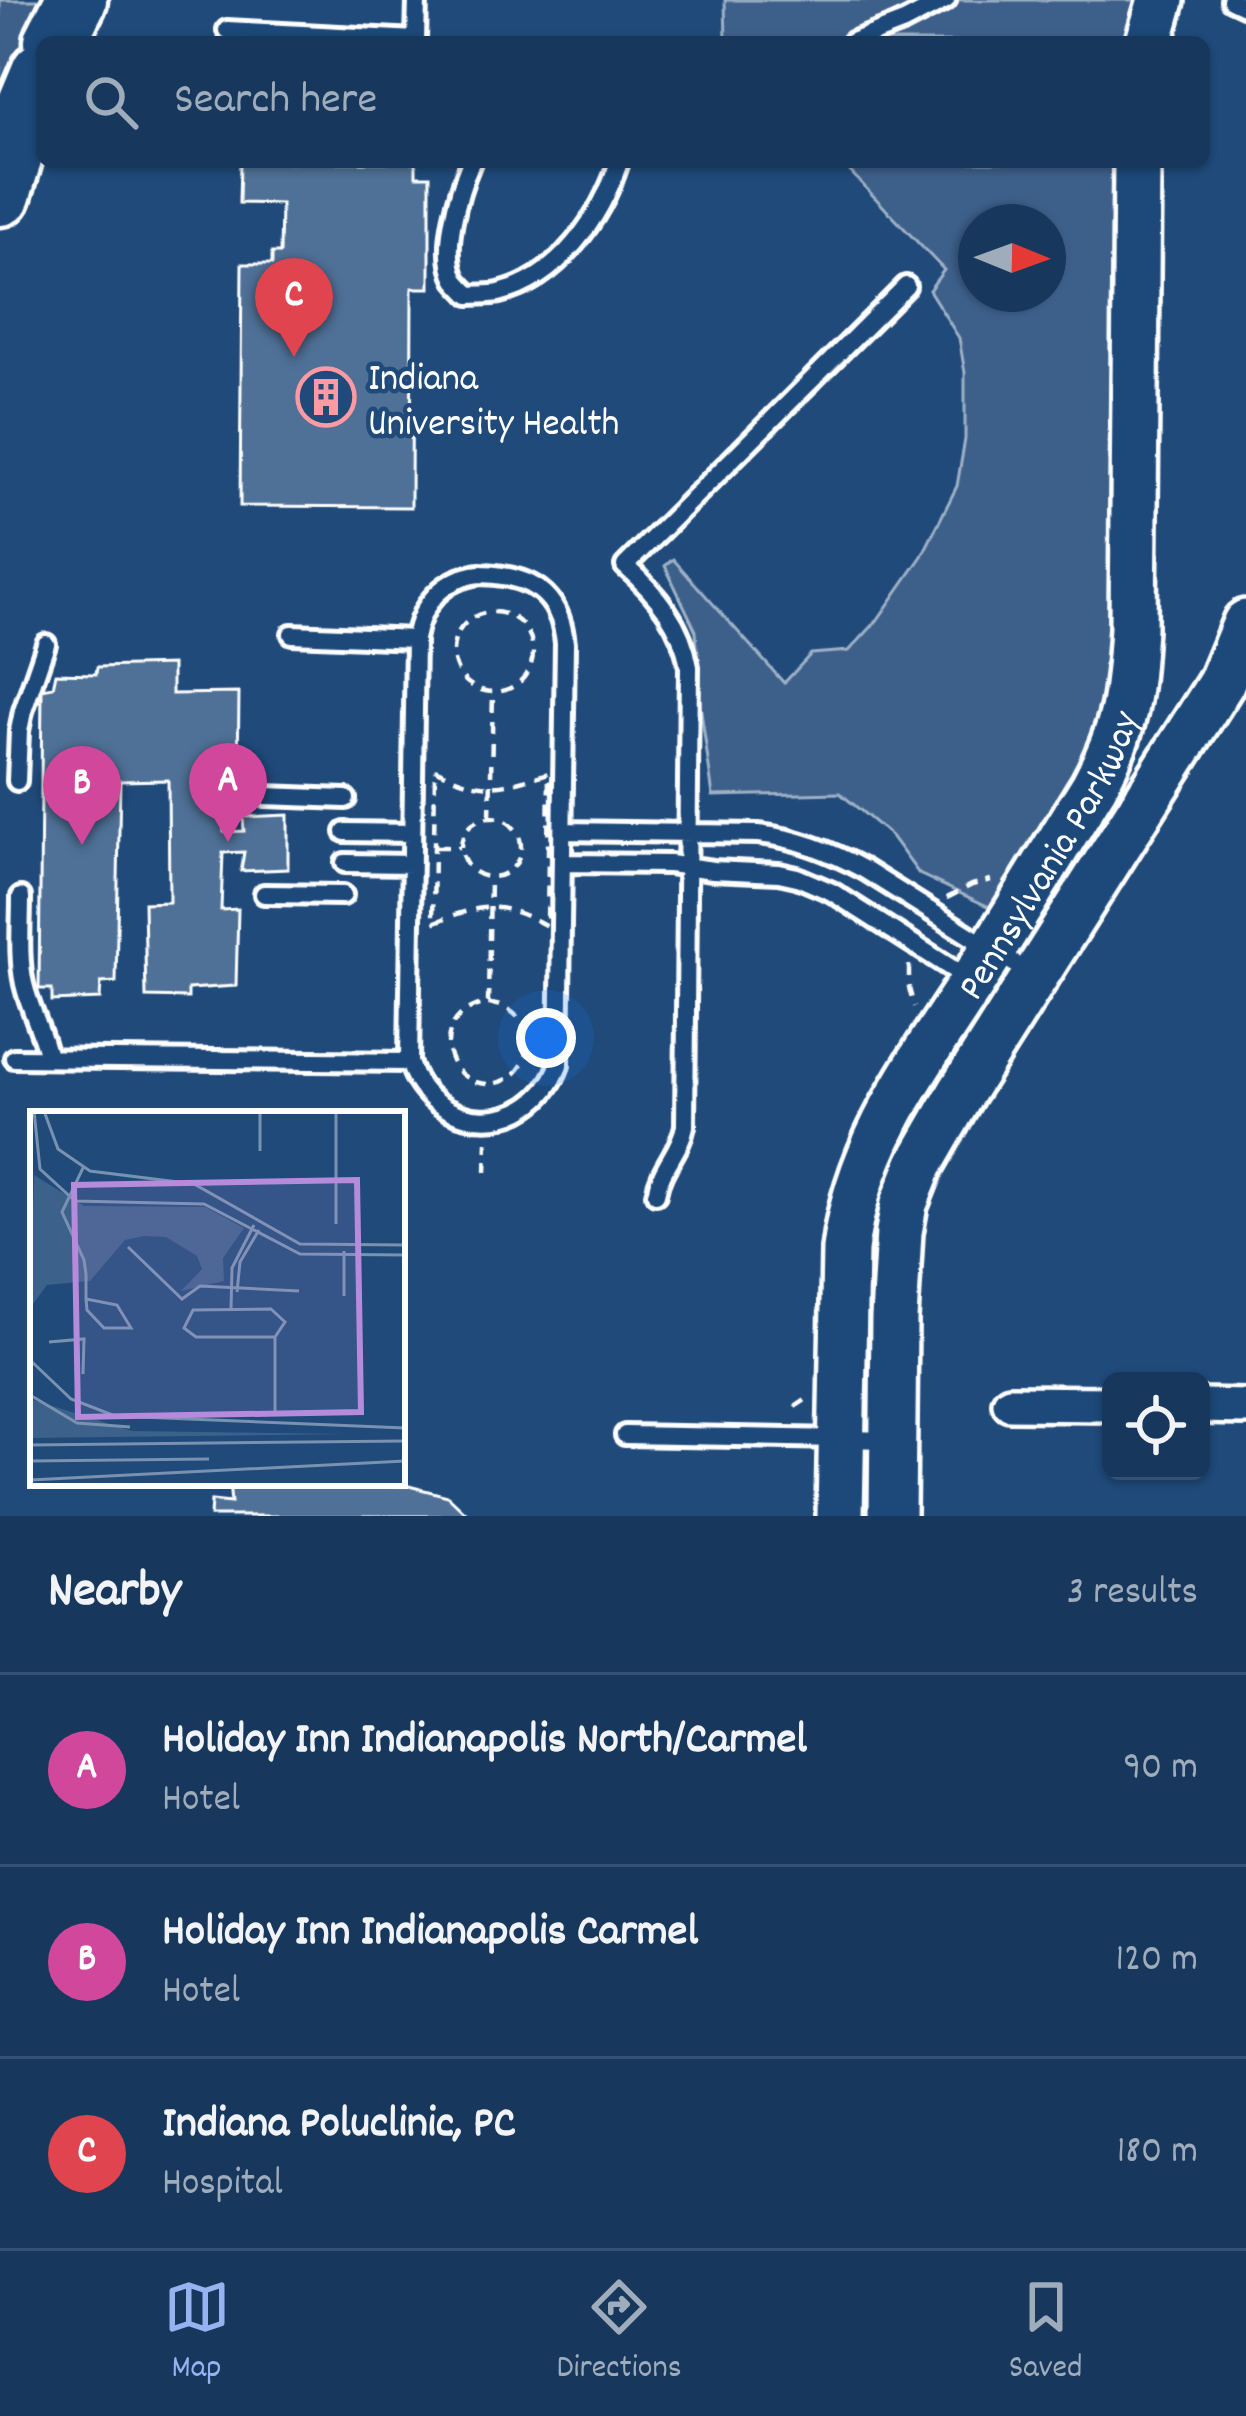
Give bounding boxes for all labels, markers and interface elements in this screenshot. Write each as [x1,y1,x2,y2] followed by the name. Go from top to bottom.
[36,36,1210,168] search box
[78,69,144,135] icon: search
[174,70,377,134] text: Search here
[958,204,1066,312] north arrow
[255,258,333,357] pin: C
[368,354,619,454] place label: Indiana University Health
[295,366,357,428] building icon: Indiana University Health
[947,705,1157,1013] street label: Pennsylvania Parkway
[189,743,267,842] pin: A
[43,746,121,845] pin: B
[516,1008,576,1068] your location
[30,1111,405,1486] inset map
[1102,1372,1210,1480] map controls
[1102,1372,1210,1480] button: locate
[48,1558,181,1630] text: Nearby
[1067,1567,1198,1622] text: 3 results
[162,1710,807,1774] text: Holiday Inn Indianapolis North/Carmel
[76,1742,98,1797] text: A
[1123,1742,1198,1797] text: 90 m
[162,1774,240,1829] text: Hotel
[162,1902,698,1966] text: Holiday Inn Indianapolis Carmel
[78,1934,96,1989] text: B
[1115,1934,1198,1989] text: 120 m
[162,1966,240,2021] text: Hotel
[162,2094,516,2158] text: Indiana Poluclinic, PC
[77,2126,97,2181] text: C
[1117,2126,1198,2181] text: 180 m
[162,2158,283,2213] text: Hospital
[164,2274,230,2393] tab: Map
[557,2274,682,2393] tab: Directions
[1009,2274,1082,2393] tab: Saved

